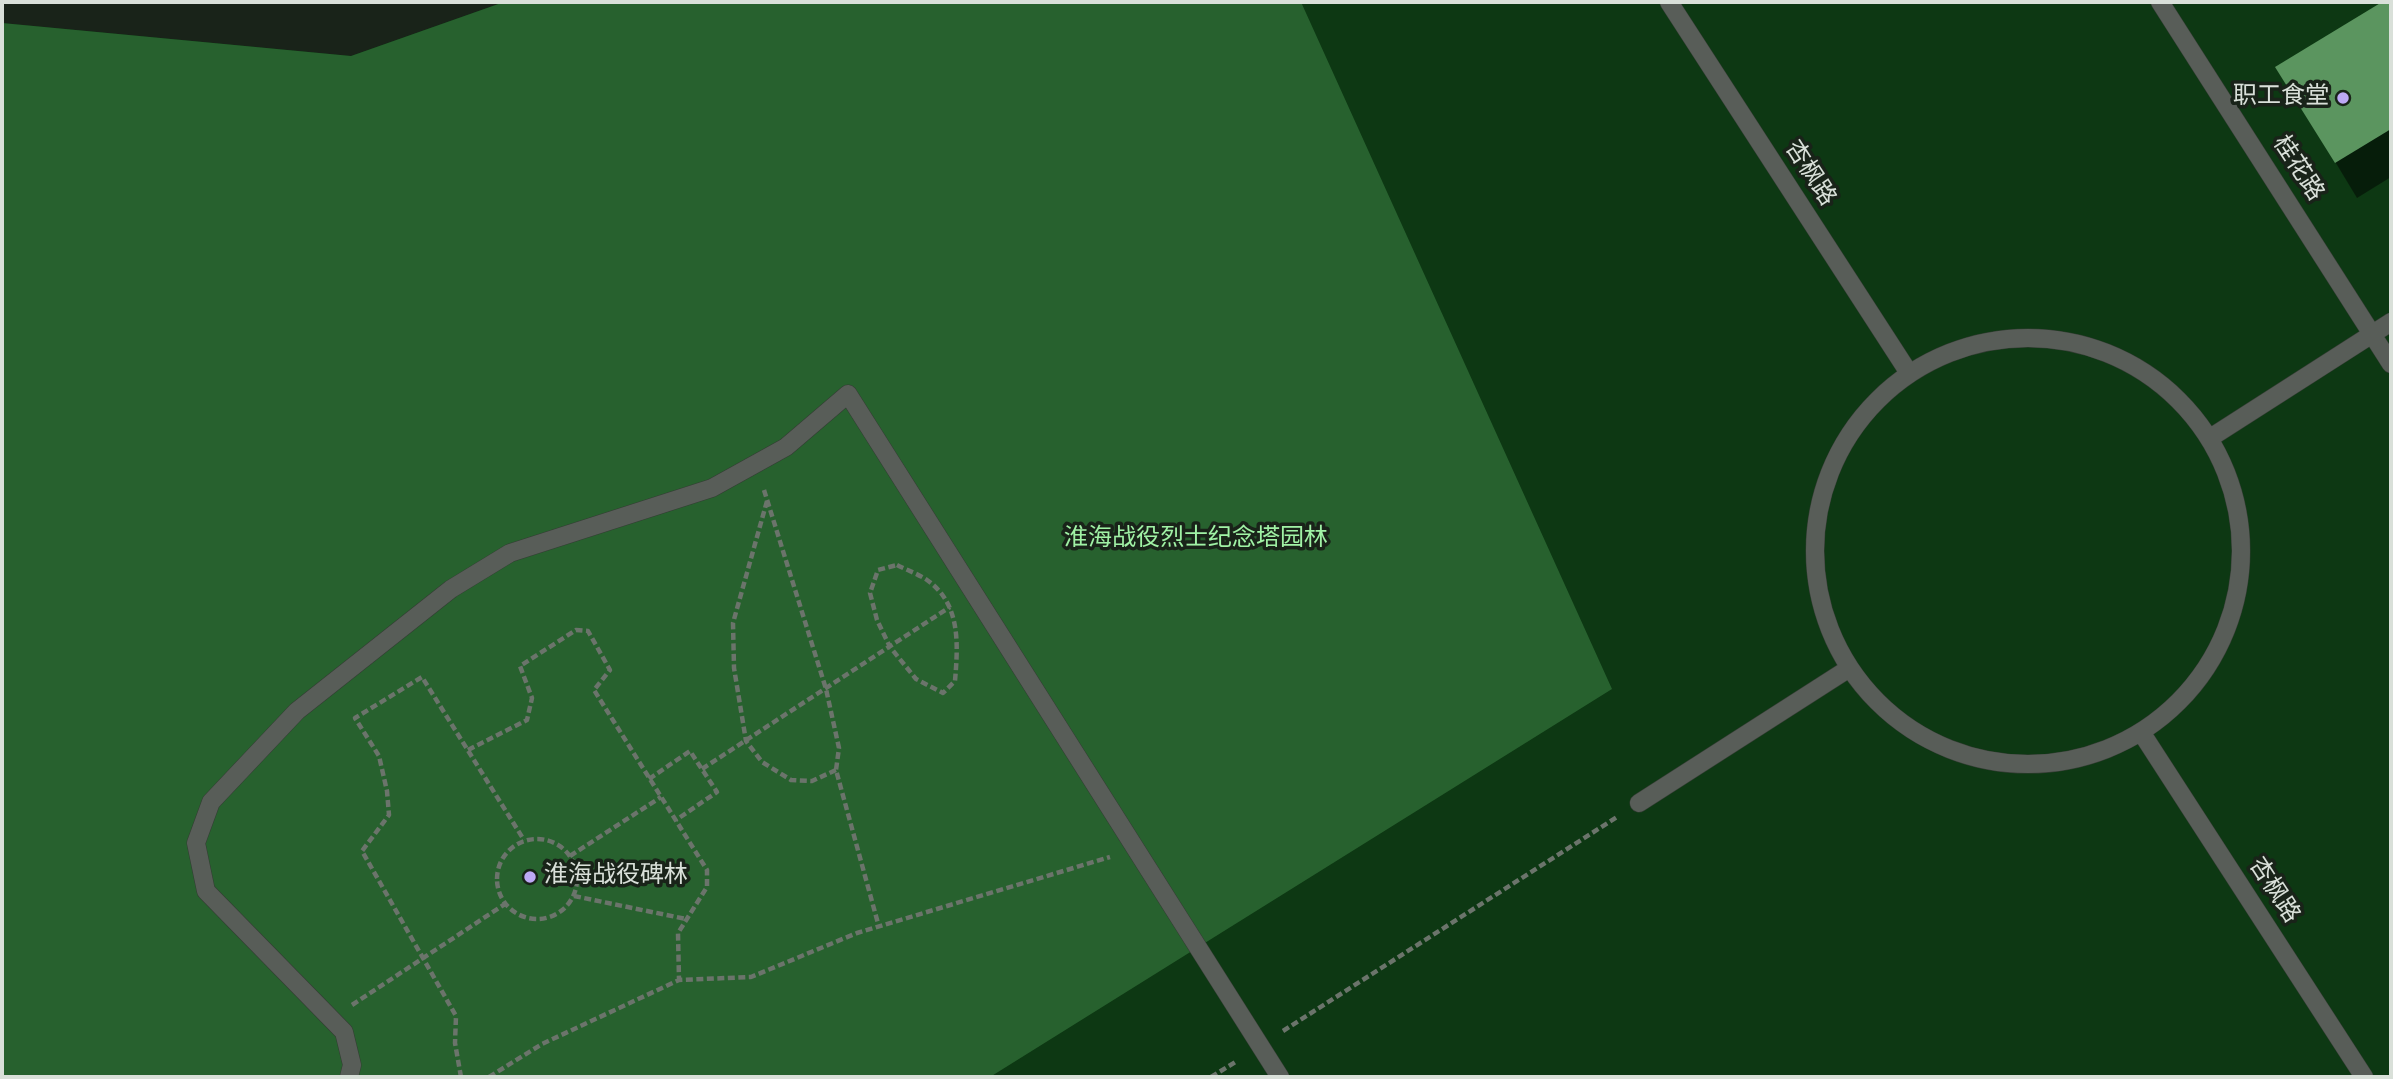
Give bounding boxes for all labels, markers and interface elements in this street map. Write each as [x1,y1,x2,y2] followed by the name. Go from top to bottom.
[2233,84,2329,112] place label: 职工食堂
[2335,90,2351,106] marker: 职工食堂
[2265,131,2329,207] street label: 桂花路
[1777,136,1841,212] street label: 杏枫路
[1064,526,1328,554] park label: 淮海战役烈士纪念塔园林
[2241,853,2305,929] street label: 杏枫路
[544,863,688,891] place label: 淮海战役碑林
[522,869,538,885] marker: 淮海战役碑林

